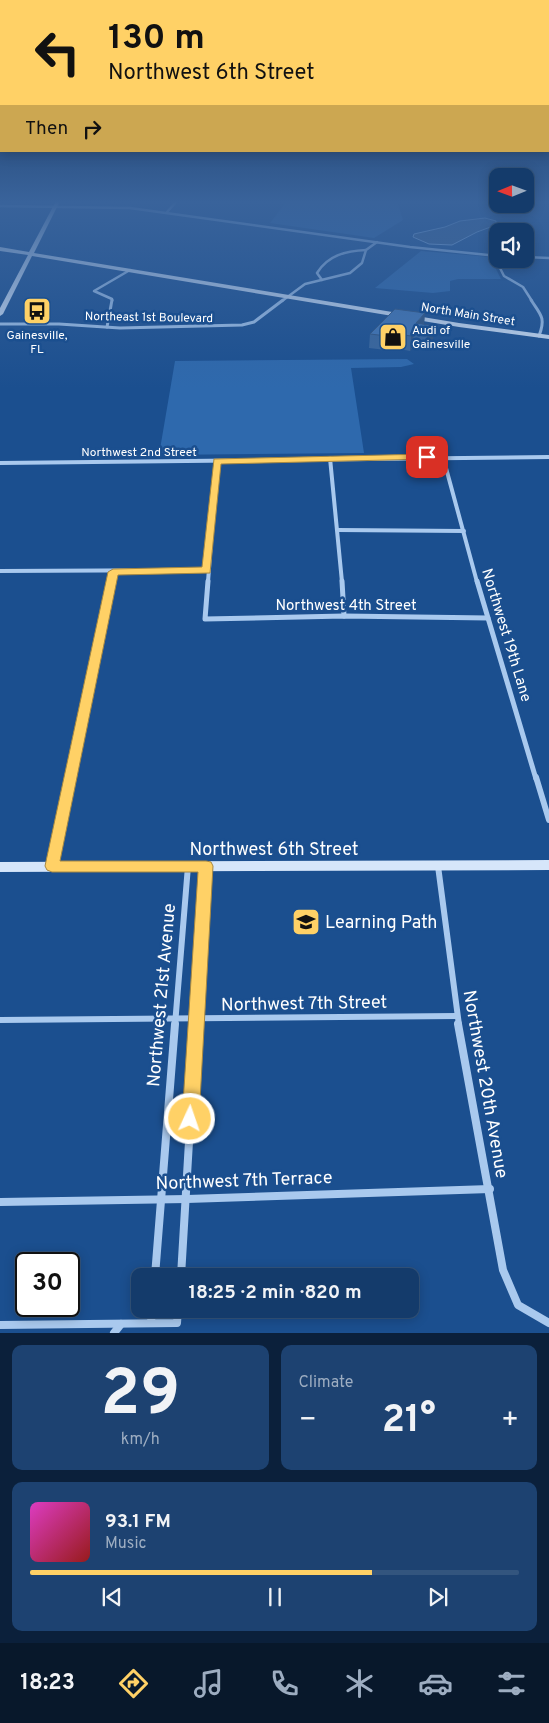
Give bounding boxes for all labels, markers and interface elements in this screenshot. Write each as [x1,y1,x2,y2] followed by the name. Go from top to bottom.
[108,17,205,61] text: 130 m
[25,20,90,85] icon: left
[108,60,315,87] text: Northwest 6th Street
[78,115,106,143] icon: right
[25,117,68,141] text: Then
[489,168,534,212] north arrow
[489,168,534,268] map controls
[489,223,534,268] button: sound
[22,296,52,326] bus stop icon: Gainesville, FL
[420,300,516,330] street label: North Main Street
[85,309,213,327] street label: Northeast 1st Boulevard
[378,322,408,352] shop icon: Audi of Gainesville
[412,323,470,353] place label: Audi of Gainesville
[7,328,68,358] place label: Gainesville, FL
[406,436,448,478] pin
[413,443,441,471] icon: arrive
[81,445,197,461] street label: Northwest 2nd Street
[476,567,535,704] street label: Northwest 19th Lane
[275,597,417,616] street label: Northwest 4th Street
[189,839,359,862] street label: Northwest 6th Street
[143,902,182,1088] street label: Northwest 21st Avenue
[291,907,321,937] school or university icon: Learning Path
[325,912,438,935] place label: Learning Path
[457,988,512,1180] street label: Northwest 20th Avenue
[221,992,387,1017] street label: Northwest 7th Street
[163,1092,215,1144] position arrow
[155,1167,333,1196] street label: Northwest 7th Terrace
[15,1252,80,1317] speed limit sign: 30
[188,1281,362,1305] text: 18:25 · 2 min · 820 m
[100,1356,180,1438] text: 29
[299,1373,353,1393] text: Climate
[382,1397,436,1446] text: 21°
[299,1403,317,1439] text: −
[501,1403,519,1439] text: +
[121,1430,160,1450] text: km/h
[105,1510,171,1534] text: 93.1 FM
[105,1534,146,1554] text: Music
[98,1583,126,1611] icon: previous
[261,1583,289,1611] icon: pause
[424,1583,452,1611] icon: next
[116,1666,151,1701] icon: directions
[191,1666,226,1701] icon: music
[267,1666,302,1701] icon: phone
[342,1666,377,1701] icon: climate
[418,1666,453,1701] icon: car
[494,1666,529,1701] icon: filters
[20,1670,75,1697] text: 18:23

